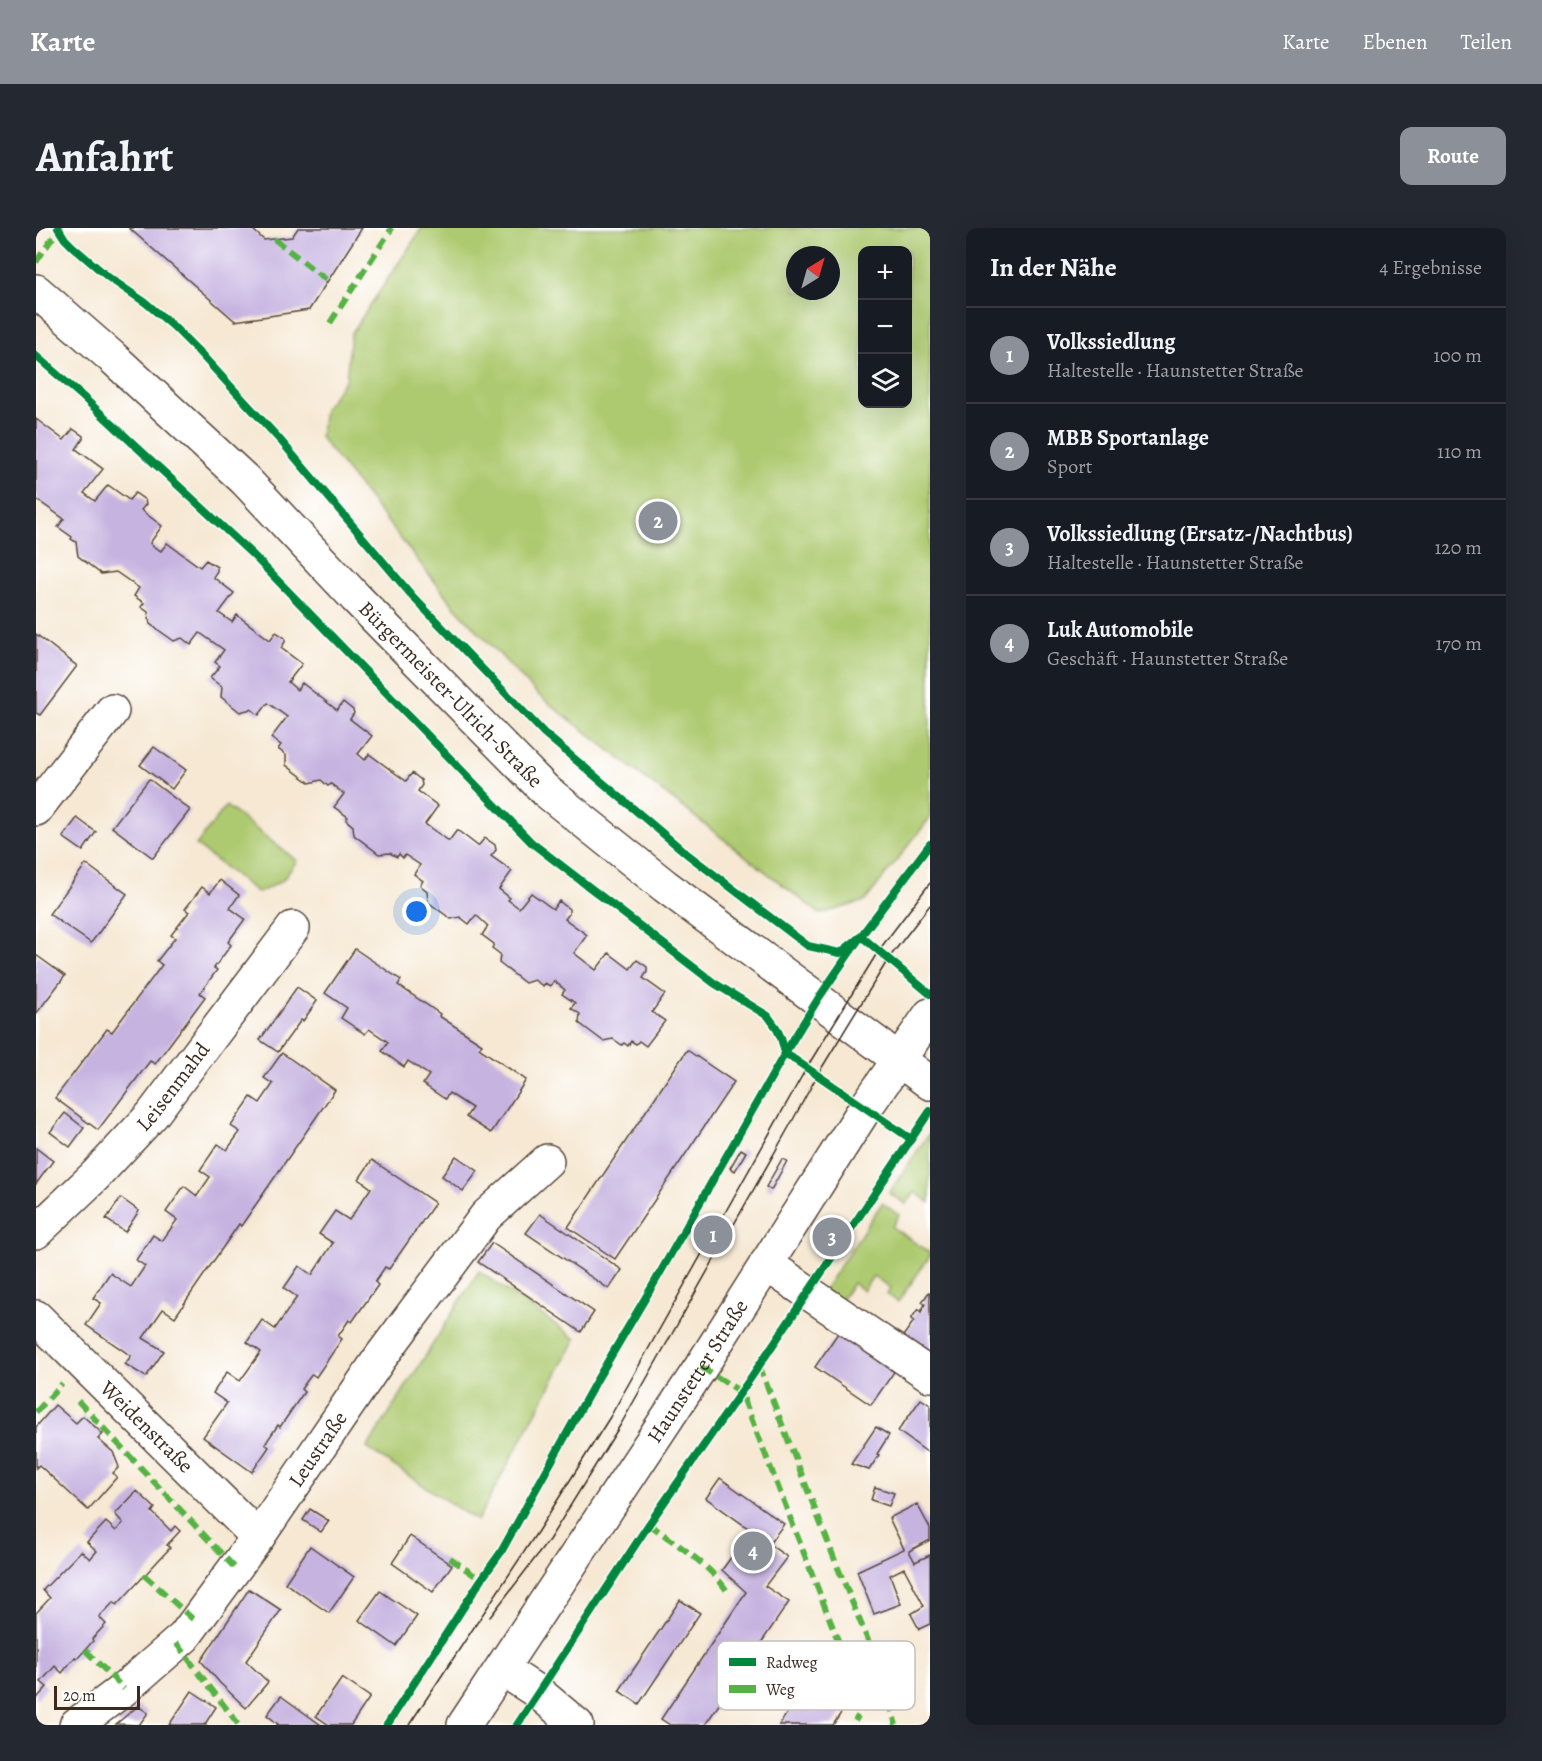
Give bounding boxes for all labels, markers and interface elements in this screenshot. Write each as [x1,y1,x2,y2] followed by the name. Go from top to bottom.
[30,23,95,61] text: Karte
[1282,28,1330,56] text: Karte
[1363,28,1427,56] text: Ebenen
[1460,28,1512,56] text: Teilen
[1400,127,1506,185] button: Route
[36,128,173,185] text: Anfahrt
[786,246,840,300] north arrow
[858,246,912,408] map controls
[858,246,912,300] button: +
[990,250,1117,285] text: In der Nähe
[1379,254,1482,281] text: 4 Ergebnisse
[858,300,912,354] button: −
[1047,327,1175,357] text: Volkssiedlung
[1006,342,1013,369] text: 1
[1433,342,1482,369] text: 100 m
[858,354,912,408] button: layers
[1047,357,1304,384] text: Haltestelle · Haunstetter Straße
[1047,423,1209,453] text: MBB Sportanlage
[1005,438,1014,465] text: 2
[1437,438,1482,465] text: 110 m
[1047,453,1092,480] text: Sport
[638,498,678,544] pin: 2
[1047,519,1353,549] text: Volkssiedlung (Ersatz-/Nachtbus)
[1005,534,1014,561] text: 3
[1434,534,1482,561] text: 120 m
[1047,549,1304,576] text: Haltestelle · Haunstetter Straße
[353,595,549,794] street label: Bürgermeister-Ulrich-Straße
[1047,615,1193,645] text: Luk Automobile
[1005,630,1014,657] text: 4
[1436,630,1482,657] text: 170 m
[1047,645,1288,672] text: Geschäft · Haunstetter Straße
[402,897,431,926] your location
[130,1036,216,1137] street label: Leisenmahd
[694,1212,732,1258] pin: 1
[812,1214,852,1260] pin: 3
[641,1294,754,1448] street label: Haunstetter Straße
[93,1374,199,1479] street label: Weidenstraße
[282,1406,354,1493] street label: Leustraße
[734,1528,772,1574] pin: 4
[717,1641,915,1710] legend
[766,1652,818,1674] text: Radweg
[765,1679,795,1701] text: Weg
[54,1683,140,1710] scale bar
[63,1685,96,1707] text: 20 m

